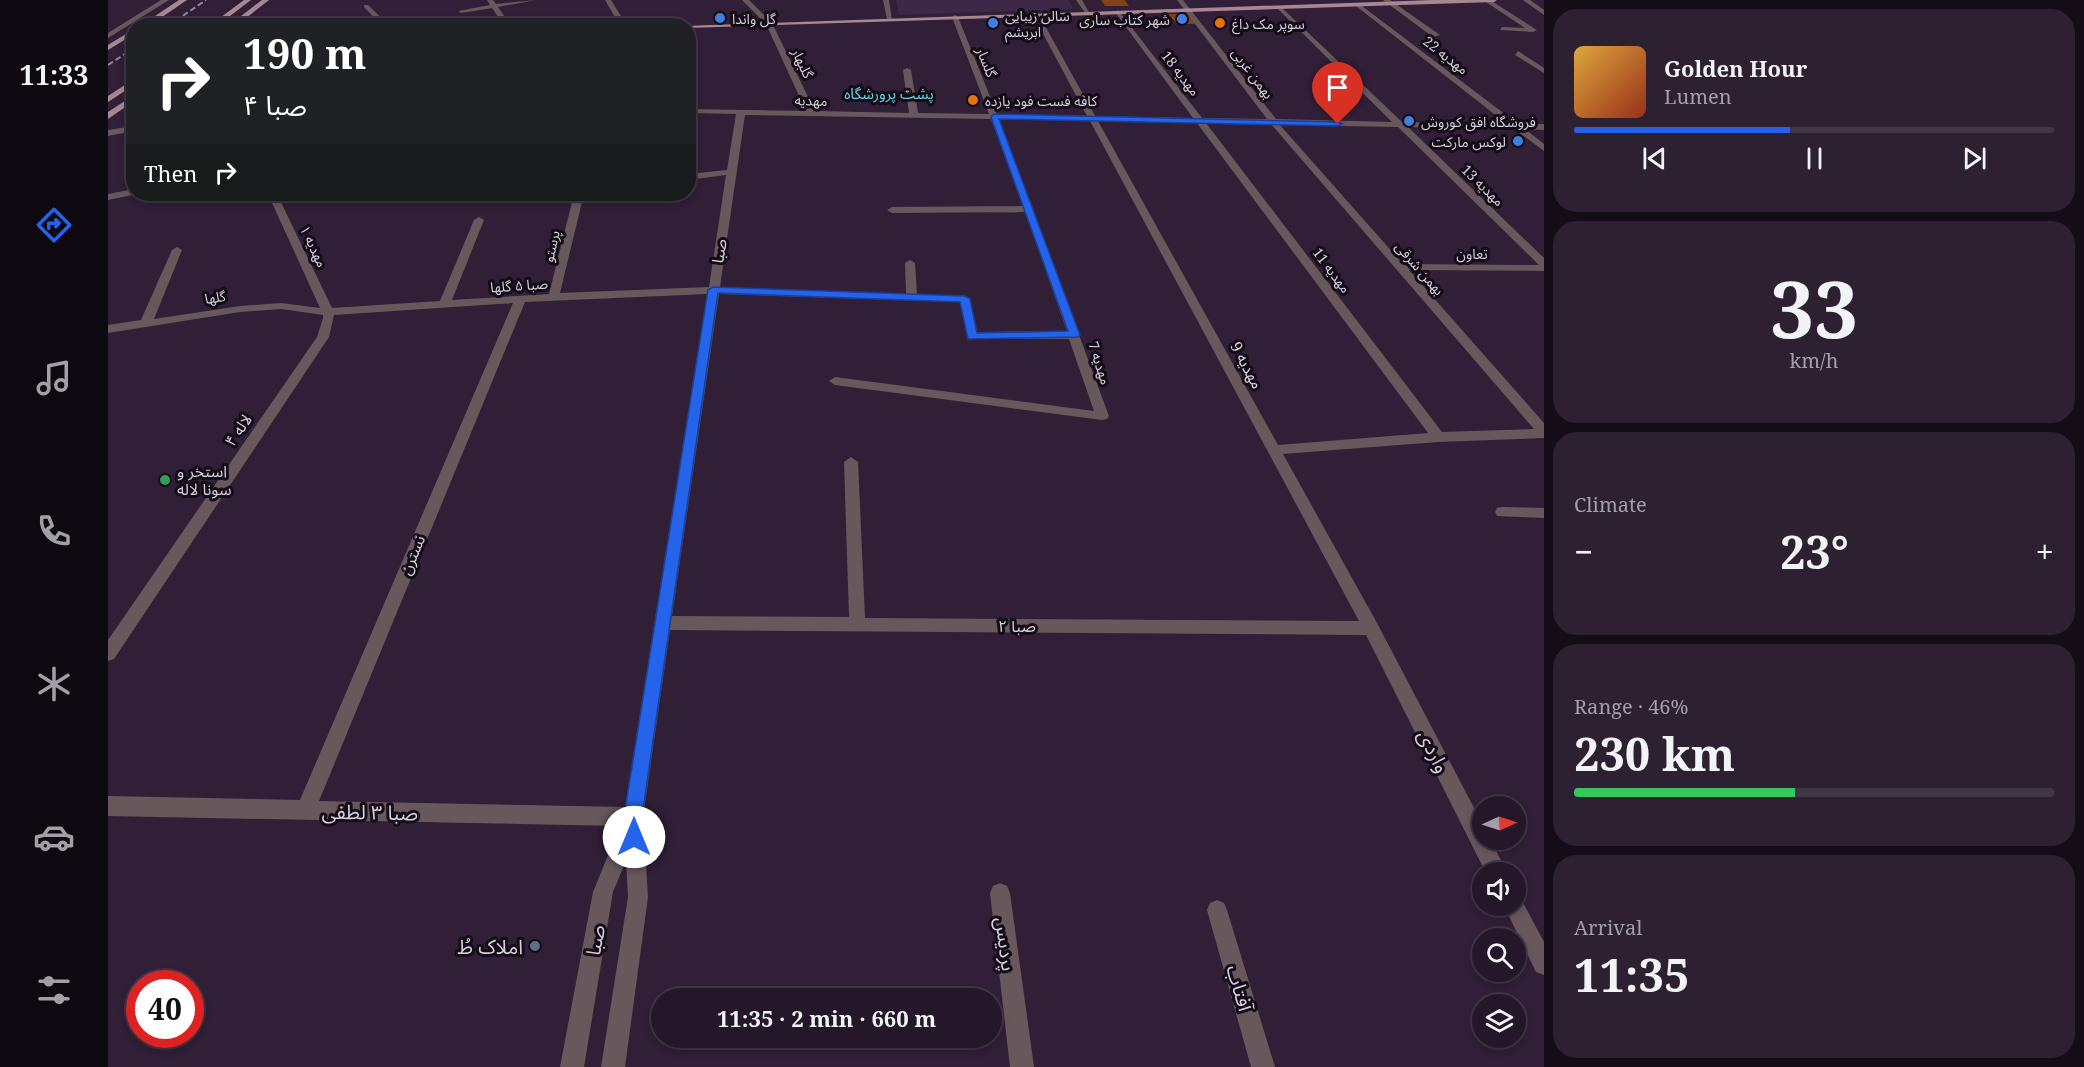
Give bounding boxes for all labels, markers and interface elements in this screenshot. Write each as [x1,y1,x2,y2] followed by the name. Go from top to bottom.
[1005,6,1070,43] place label: سالن زیبایی ابریشم
[732,9,776,28] place label: گل واندا
[1079,10,1170,29] place label: شهر کتاب ساری
[713,11,727,25] marker: گل واندا
[1175,12,1189,26] marker: شهر کتاب ساری
[1232,14,1305,35] place label: سوپر مک داغ
[986,16,1000,30] marker: سالن زیبایی ابریشم
[1213,16,1227,30] marker: سوپر مک داغ
[243,24,367,81] text: 190 m
[1420,31,1472,79] street label: مهدیه 22
[144,42,222,120] icon: right
[972,43,1002,80] street label: گلسار
[787,44,818,81] street label: گلبهار
[1228,44,1278,102] street label: بهمن غربی
[1157,47,1205,99] street label: مهدیه 18
[1664,53,1807,83] text: Golden Hour
[19,56,89,93] text: 11:33
[1312,62,1363,124] pin
[1321,71,1354,104] icon: arrive
[844,83,934,104] district label: پشت پرورشگاه
[1664,83,1732,110] text: Lumen
[243,86,307,123] text: صبا ۴
[794,90,828,110] street label: مهدیه
[985,91,1097,110] place label: کافه فست فود یازده
[966,93,980,107] marker: کافه فست فود یازده
[1421,112,1536,132] place label: فروشگاه افق کوروش
[1402,114,1416,128] marker: فروشگاه افق کوروش
[1432,132,1506,151] place label: لوکس مارکت
[1511,134,1525,148] marker: لوکس مارکت
[1638,142,1671,175] icon: previous
[1798,142,1831,175] icon: pause
[1958,142,1991,175] icon: next
[209,156,242,189] icon: right
[144,158,197,188] text: Then
[1458,160,1508,210] street label: مهدیه 13
[33,204,75,246] icon: directions
[296,222,332,270] street label: مهدیه ۱
[538,228,565,264] street label: پرستو
[706,237,732,265] street label: صبا
[1391,237,1449,299] street label: بهمن شرقی
[1309,243,1355,297] street label: مهدیه 11
[1456,244,1488,263] street label: تعاون
[1770,255,1858,361] text: 33
[489,273,549,296] street label: صبا ۵ گلها
[203,286,227,308] street label: گلها
[1225,337,1269,393] street label: مهدیه 9
[1084,339,1116,387] street label: مهدیه 7
[1789,347,1839,374] text: km/h
[33,357,75,399] icon: music
[219,410,257,450] street label: لاله ۴
[177,460,231,500] place label: استخر و سونا لاله
[158,473,172,487] marker: استخر و سونا لاله
[1574,491,1647,518] text: Climate
[33,510,75,552] icon: phone
[1780,521,1849,582] text: 23°
[1574,529,1593,574] text: −
[2036,529,2054,574] text: +
[394,532,430,578] street label: نسترن
[998,615,1036,637] street label: صبا ۲
[33,663,75,705] icon: climate
[1574,693,1688,720] text: Range · 46%
[1574,723,1735,784] text: 230 km
[1412,725,1456,777] street label: واردی
[1472,796,1526,850] north arrow
[1472,796,1526,1048] map controls
[321,798,419,826] street label: صبا ۳ لطفی
[602,805,666,869] position arrow
[33,816,75,858] icon: car
[1472,862,1526,916] button: sound
[1574,914,1642,941] text: Arrival
[989,915,1023,973] street label: پردیس
[579,923,611,957] street label: صبا
[1472,928,1526,982] button: search
[457,933,523,960] place label: املاک طُ
[528,939,542,953] marker: املاک طُ
[1574,944,1689,1005] text: 11:35
[1221,962,1260,1015] street label: آفتاب
[33,969,75,1011] icon: filters
[126,970,204,1048] speed limit sign: 40
[1472,994,1526,1048] button: layers
[717,1003,936,1033] text: 11:35 · 2 min · 660 m

